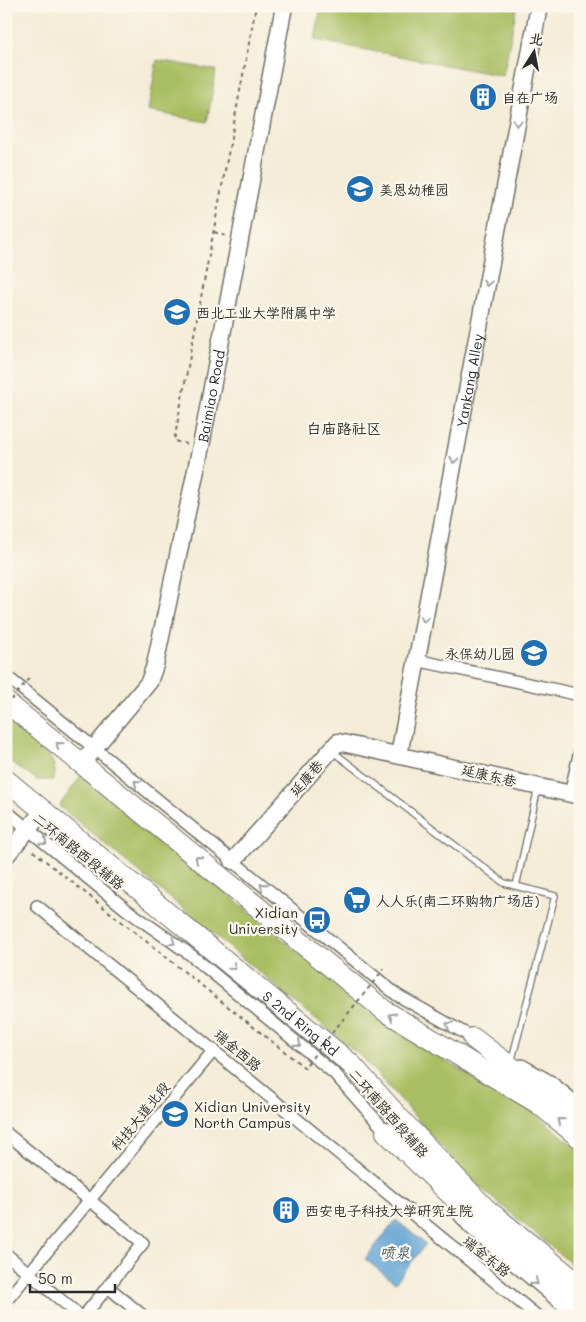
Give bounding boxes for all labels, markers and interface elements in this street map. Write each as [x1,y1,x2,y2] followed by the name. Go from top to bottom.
[508,28,558,78] north arrow
[528,28,545,49] text: 北
[468,82,498,112] building icon: 自在广场
[502,88,558,107] place label: 自在广场
[513,119,523,127] one-way arrow
[345,174,375,204] school or university icon: 美恩幼稚园
[379,180,449,199] place label: 美恩幼稚园
[483,278,493,287] one-way arrow
[162,297,192,327] school or university icon: 西北工业大学附属中学
[196,303,336,322] place label: 西北工业大学附属中学
[451,332,487,429] street label: Yankang Alley
[192,348,229,444] street label: Baimiao Road
[306,418,382,438] district label: 白庙路社区
[449,455,460,464] one-way arrow
[420,615,430,624] one-way arrow
[519,638,549,668] school or university icon: 永保幼儿园
[445,644,515,663] place label: 永保幼儿园
[56,742,65,750] one-way arrow
[285,755,328,800] street label: 延康巷
[460,759,519,791] street label: 延康东巷
[134,780,143,789] one-way arrow
[30,808,128,894] street label: 二环南路西段辅路
[38,836,47,845] one-way arrow
[195,856,204,864] one-way arrow
[260,884,269,892] one-way arrow
[342,885,372,915] supermarket icon: 人人乐(南二环购物广场店)
[376,891,540,910] place label: 人人乐(南二环购物广场店)
[229,903,298,938] place label: Xidian University
[302,905,332,935] bus stop icon: Xidian University
[166,936,176,945] one-way arrow
[227,961,236,970] one-way arrow
[259,986,343,1060] street label: S 2nd Ring Rd
[389,1012,398,1022] one-way arrow
[446,1021,455,1031] one-way arrow
[210,1024,266,1075] street label: 瑞金西路
[292,1038,301,1046] one-way arrow
[345,1065,433,1161] street label: 二环南路西段辅路
[106,1077,174,1155] street label: 科技大道北段
[194,1097,311,1132] place label: Xidian University North Campus
[160,1099,190,1129] school or university icon: Xidian University North Campus
[556,1118,565,1127] one-way arrow
[271,1195,301,1225] building icon: 西安电子科技大学研究生院
[305,1201,473,1220] place label: 西安电子科技大学研究生院
[458,1230,515,1281] street label: 瑞金东路
[380,1242,410,1262] water label: 喷泉
[30,1262,115,1294] scale bar
[38,1268,73,1288] text: 50 m
[530,1277,539,1286] one-way arrow

